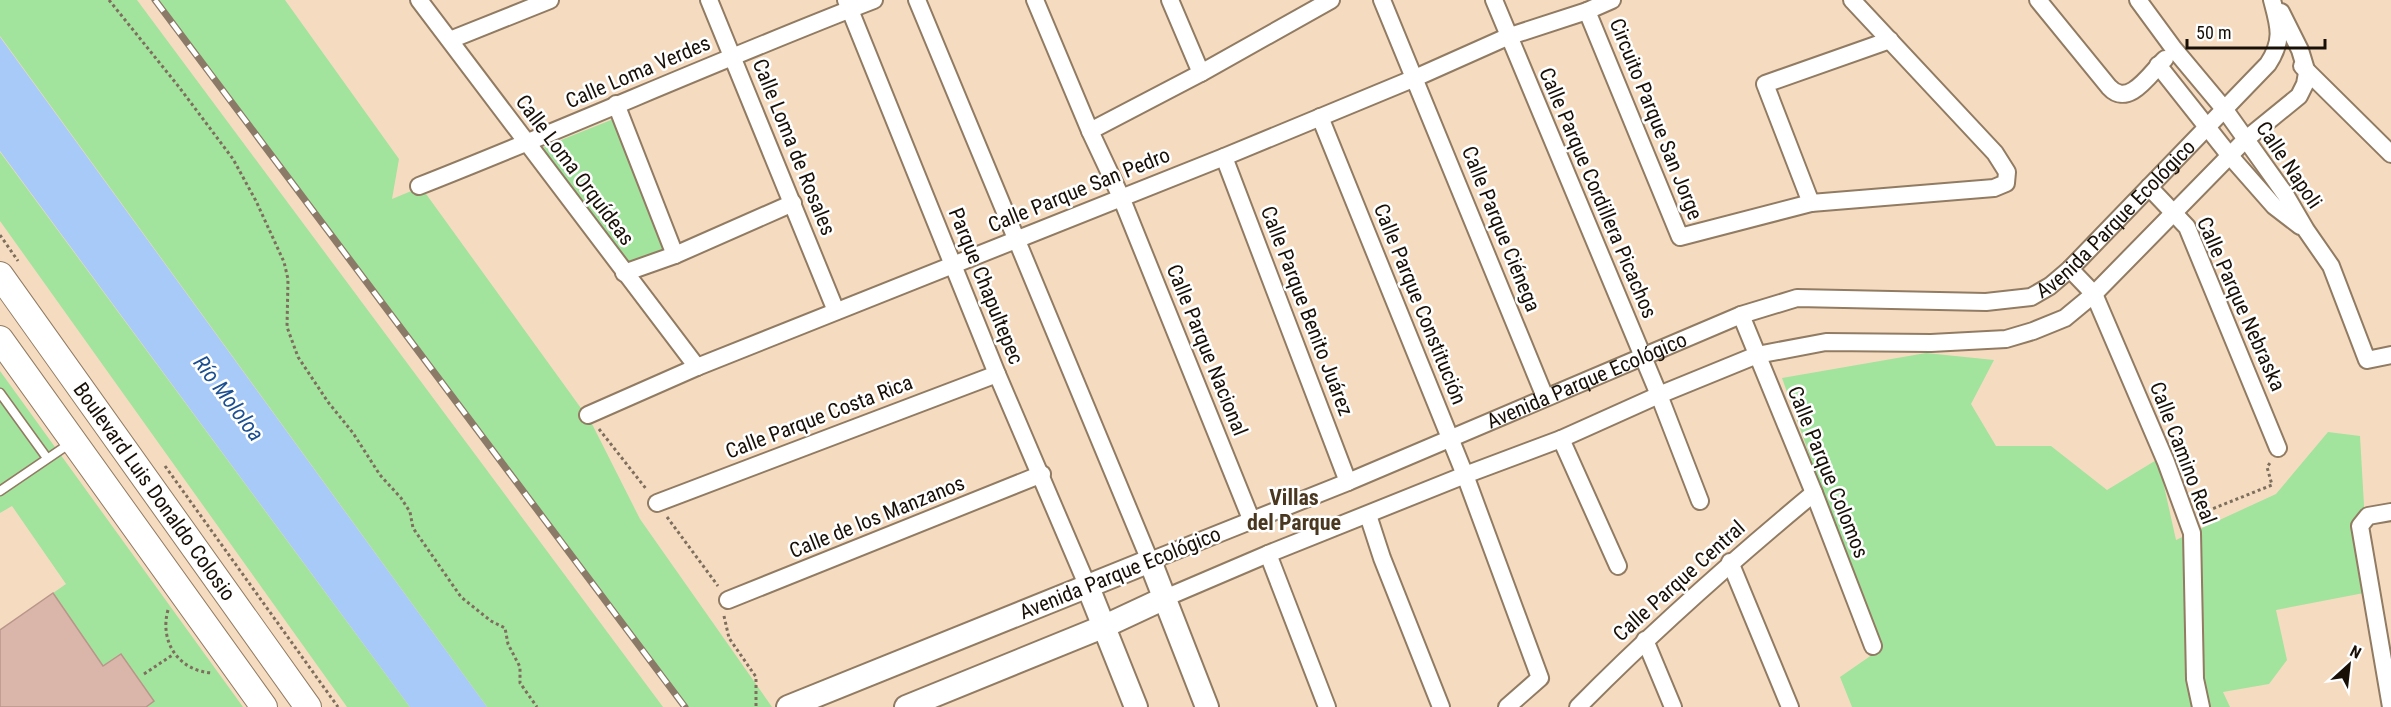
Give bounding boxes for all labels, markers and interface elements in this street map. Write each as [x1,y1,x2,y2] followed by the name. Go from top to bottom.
[2187,12,2325,50] scale bar
[1605,15,1707,223] street label: Circuito Parque San Jorge
[2196,22,2231,43] text: 50 m
[562,31,714,113] street label: Calle Loma Verdes
[748,55,840,239] street label: Calle Loma de Rosales
[1534,64,1662,322] street label: Calle Parque Cordillera Picachos
[511,90,639,250] street label: Calle Loma Orquídeas
[2251,117,2327,213] street label: Calle Napoli
[2032,135,2200,303] street label: Avenida Parque Ecológico
[985,143,1173,237] street label: Calle Parque San Pedro
[1457,143,1545,315] street label: Calle Parque Ciénega
[1369,200,1471,408] street label: Calle Parque Constitución
[1256,203,1358,419] street label: Calle Parque Benito Juárez
[944,204,1028,368] street label: Parque Chapultepec
[2192,213,2290,395] street label: Calle Parque Nebraska
[1162,261,1252,439] street label: Calle Parque Nacional
[1483,327,1690,434] street label: Avenida Parque Ecológico
[188,351,269,446] water label: Río Mololoa
[722,370,916,464] street label: Calle Parque Costa Rica
[69,378,240,605] street label: Boulevard Luis Donaldo Colosio
[2145,379,2221,527] street label: Calle Camino Real
[1783,383,1873,561] street label: Calle Parque Colomos
[786,471,968,563] street label: Calle de los Manzanos
[1247,485,1341,535] district label: Villas del Parque
[1608,516,1750,646] street label: Calle Parque Central
[1016,522,1224,624] street label: Avenida Parque Ecológico
[2319,635,2379,695] north arrow
[2347,641,2364,663] text: N

